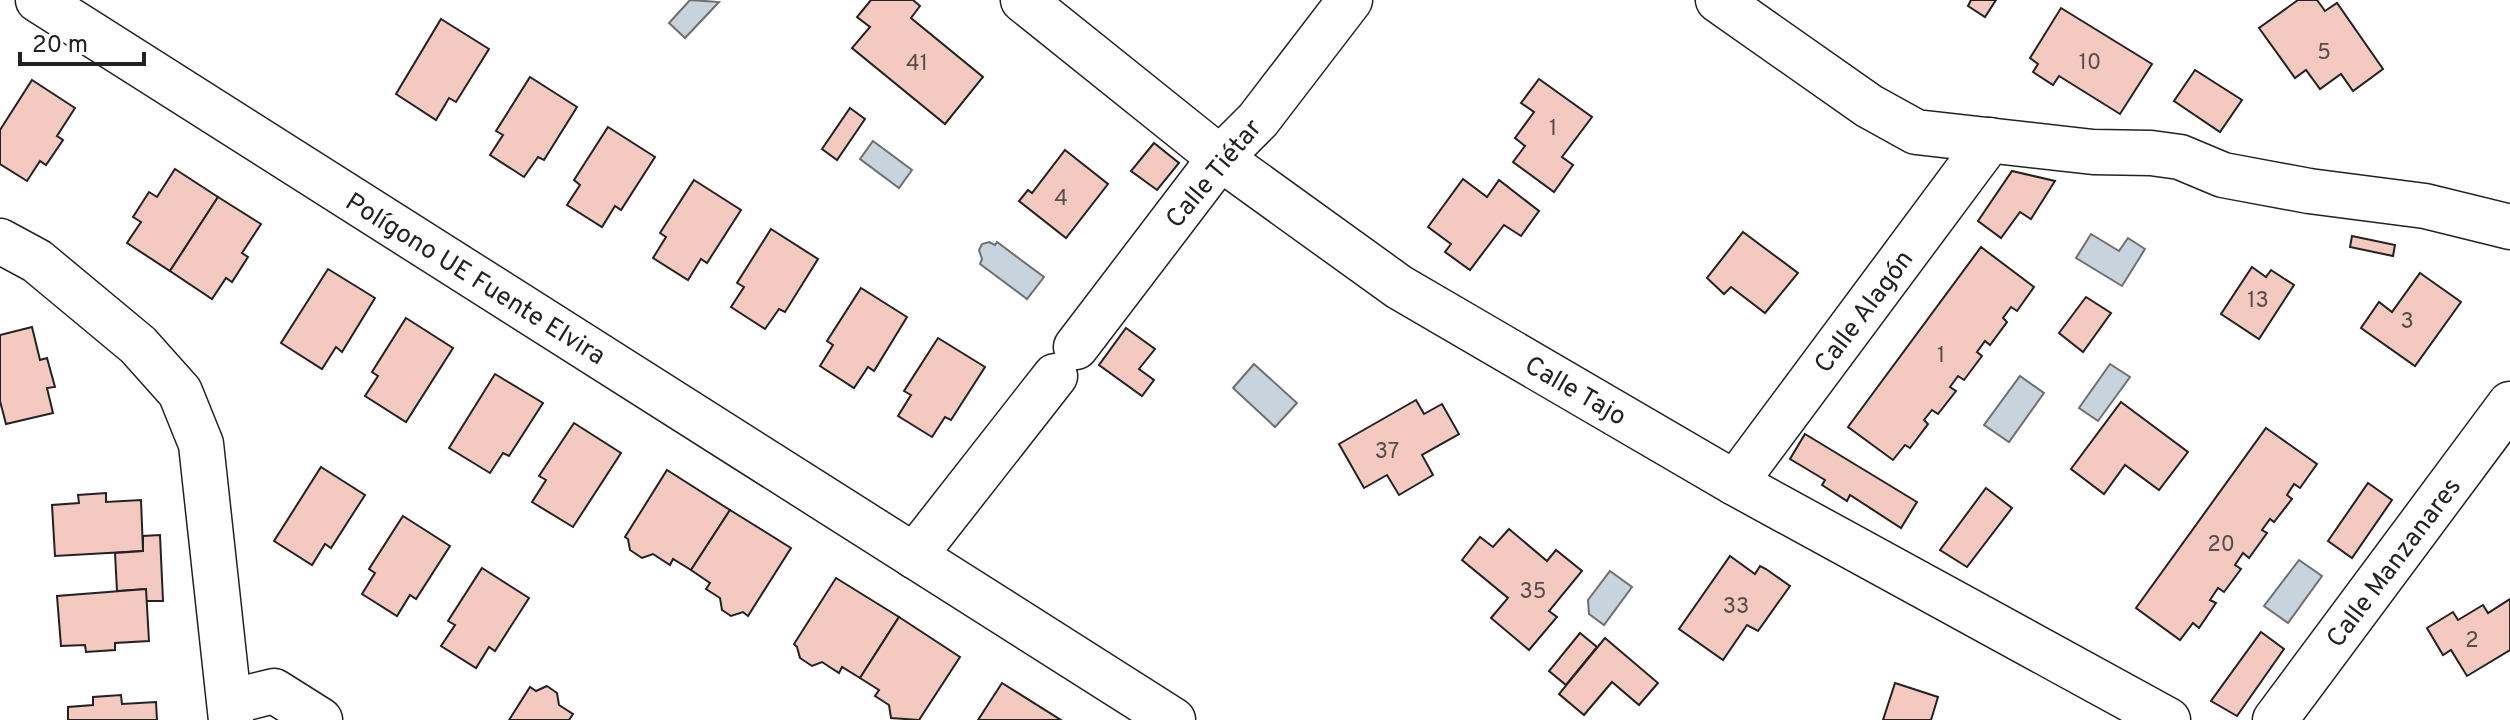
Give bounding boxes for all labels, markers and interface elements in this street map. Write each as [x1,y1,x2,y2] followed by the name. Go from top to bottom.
[20,16,144,66] scale bar
[32,31,88,61] text: 20 m
[2317,40,2331,67] house number: 5
[2079,50,2101,77] house number: 10
[906,51,928,78] house number: 41
[1160,113,1270,236] street label: Calle Tiétar
[1549,116,1557,143] house number: 1
[1054,186,1068,213] house number: 4
[339,187,611,374] street label: Polígono UE Fuente Elvira
[1808,245,1922,380] street label: Calle Alagón
[2247,288,2269,315] house number: 13
[2400,309,2414,336] house number: 3
[1937,343,1945,370] house number: 1
[1518,350,1632,435] street label: Calle Tajo
[1375,439,1399,466] house number: 37
[2320,472,2470,655] street label: Calle Manzanares
[2207,532,2235,559] house number: 20
[1520,579,1546,606] house number: 35
[1723,594,1749,621] house number: 33
[2465,628,2479,655] house number: 2

